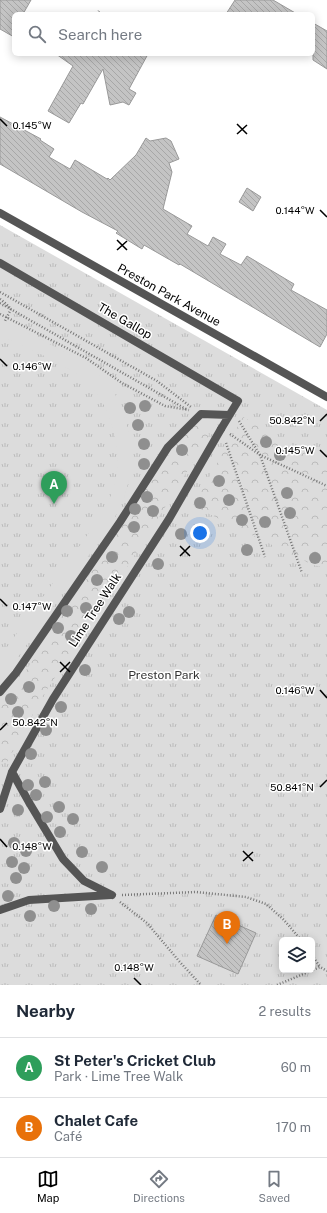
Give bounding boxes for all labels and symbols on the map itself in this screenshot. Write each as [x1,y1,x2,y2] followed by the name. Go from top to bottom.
[12,119,52,131] text: 0.145°W
[275,204,315,216] text: 0.144°W
[115,261,223,329] street label: Preston Park Avenue
[96,300,154,342] street label: The Gallop
[12,360,52,372] text: 0.146°W
[269,414,315,426] text: 50.842°N
[275,444,315,456] text: 0.145°W
[41,471,67,504] pin: A
[190,523,210,543] your location
[66,570,124,650] street label: Lime Tree Walk
[13,600,52,612] text: 0.147°W
[128,668,200,682] park label: Preston Park
[275,684,315,696] text: 0.146°W
[12,716,58,728] text: 50.842°N
[270,781,314,793] text: 50.841°N
[12,840,52,852] text: 0.148°W
[214,911,240,944] pin: B
[114,961,154,973] text: 0.148°W

